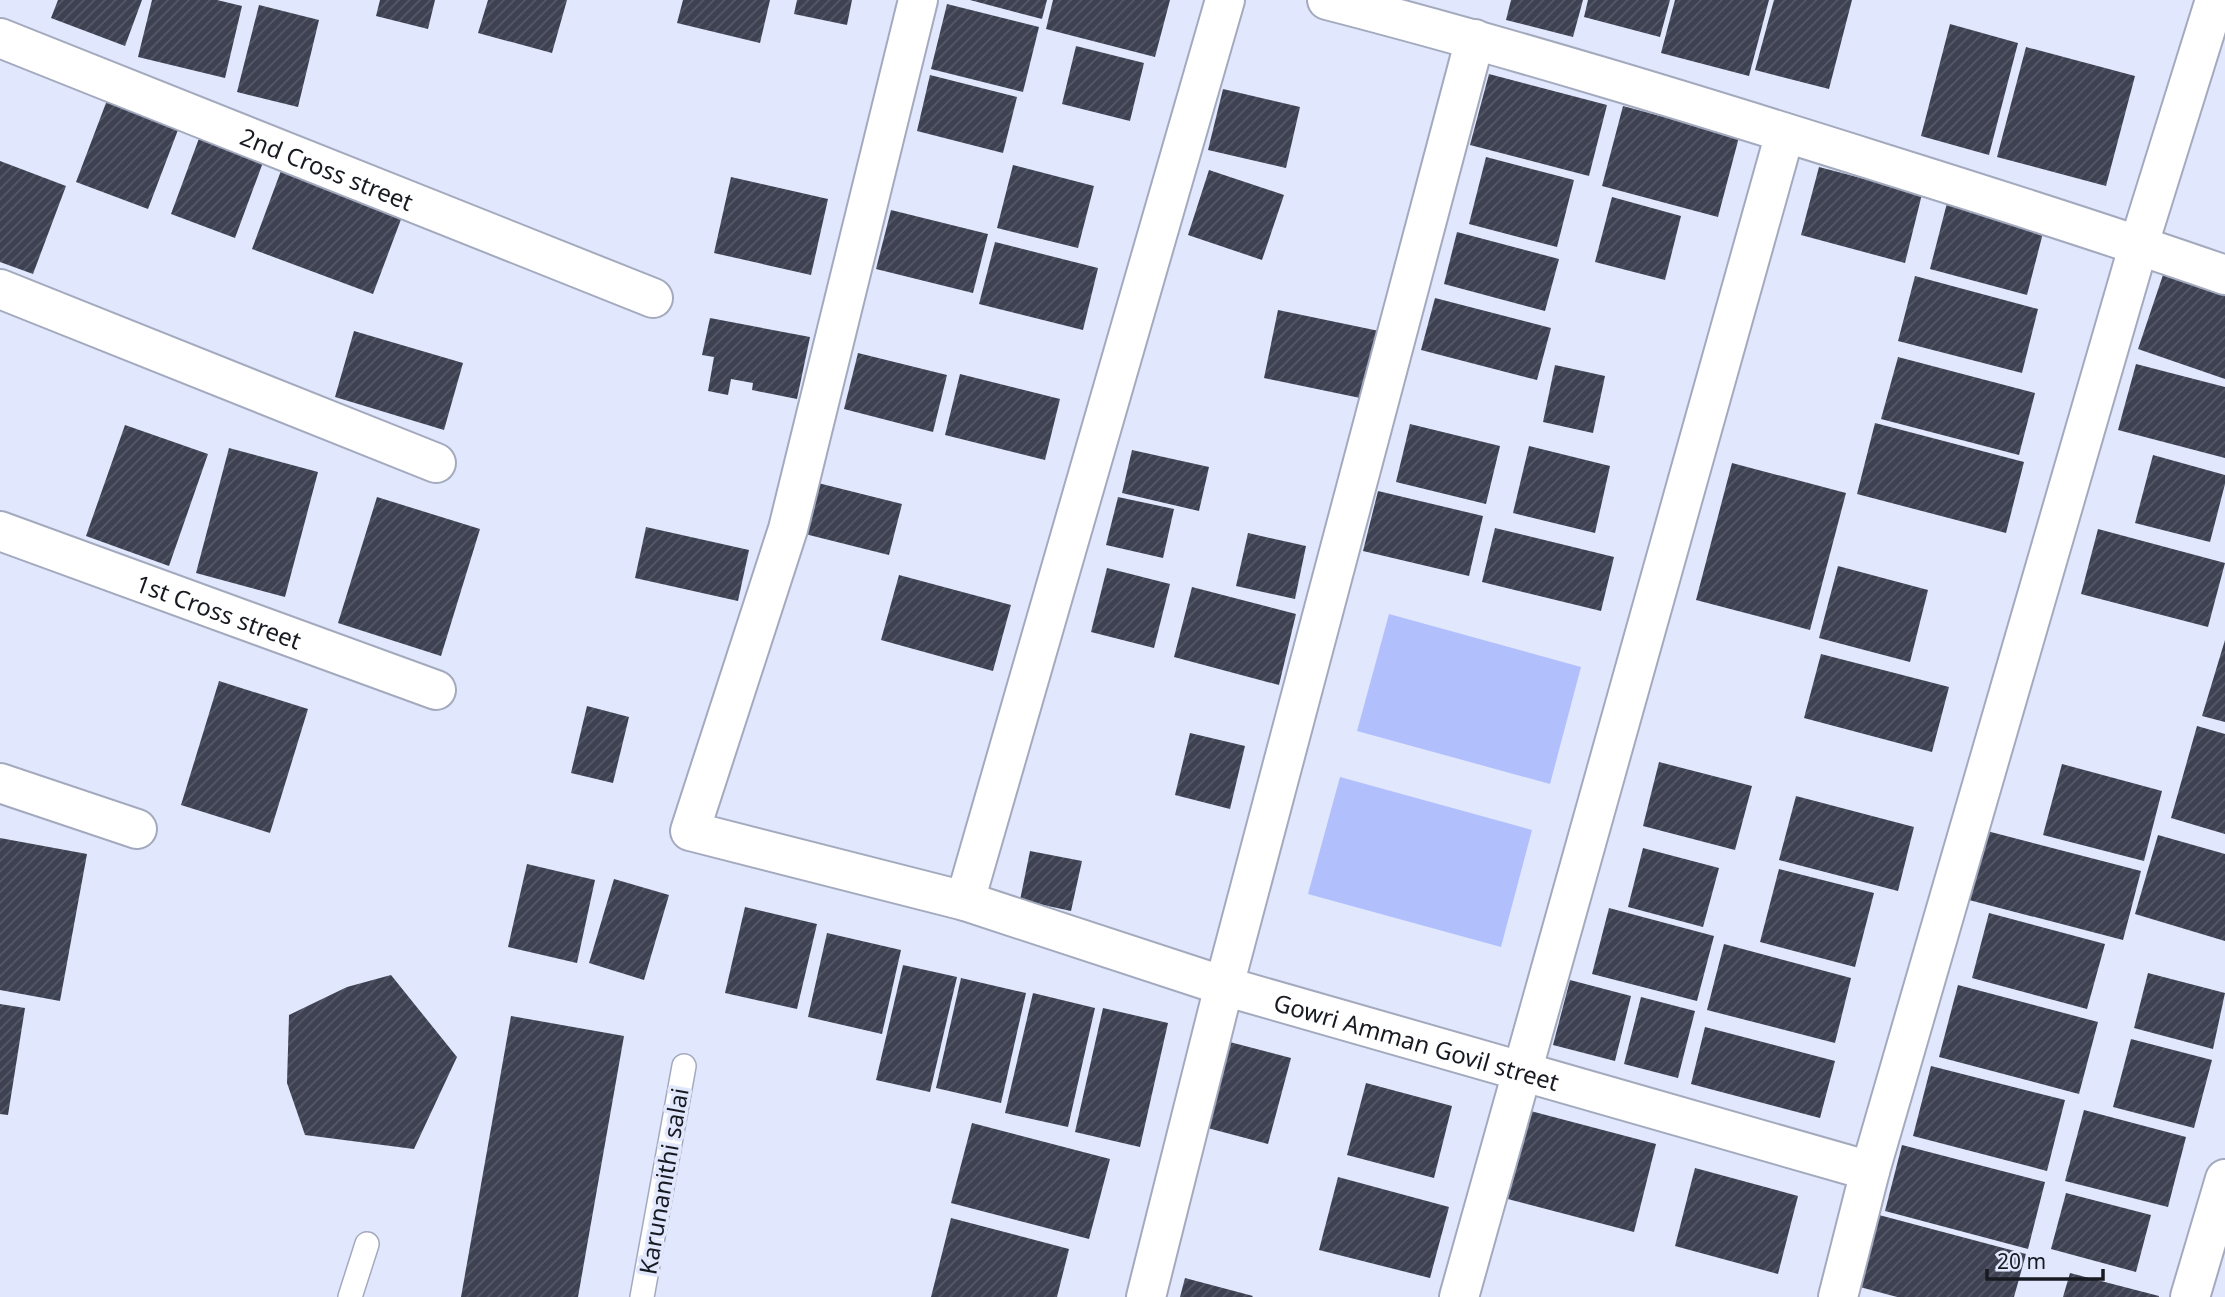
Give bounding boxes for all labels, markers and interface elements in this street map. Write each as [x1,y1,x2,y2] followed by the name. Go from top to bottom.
[236,119,419,218] street label: 2nd Cross street
[132,566,307,656] street label: 1st Cross street
[1270,985,1563,1098] street label: Gowri Amman Govil street
[630,1085,696,1277] street label: Karunanithi salai
[1987,1238,2102,1282] scale bar
[1997,1247,2046,1275] text: 20 m

